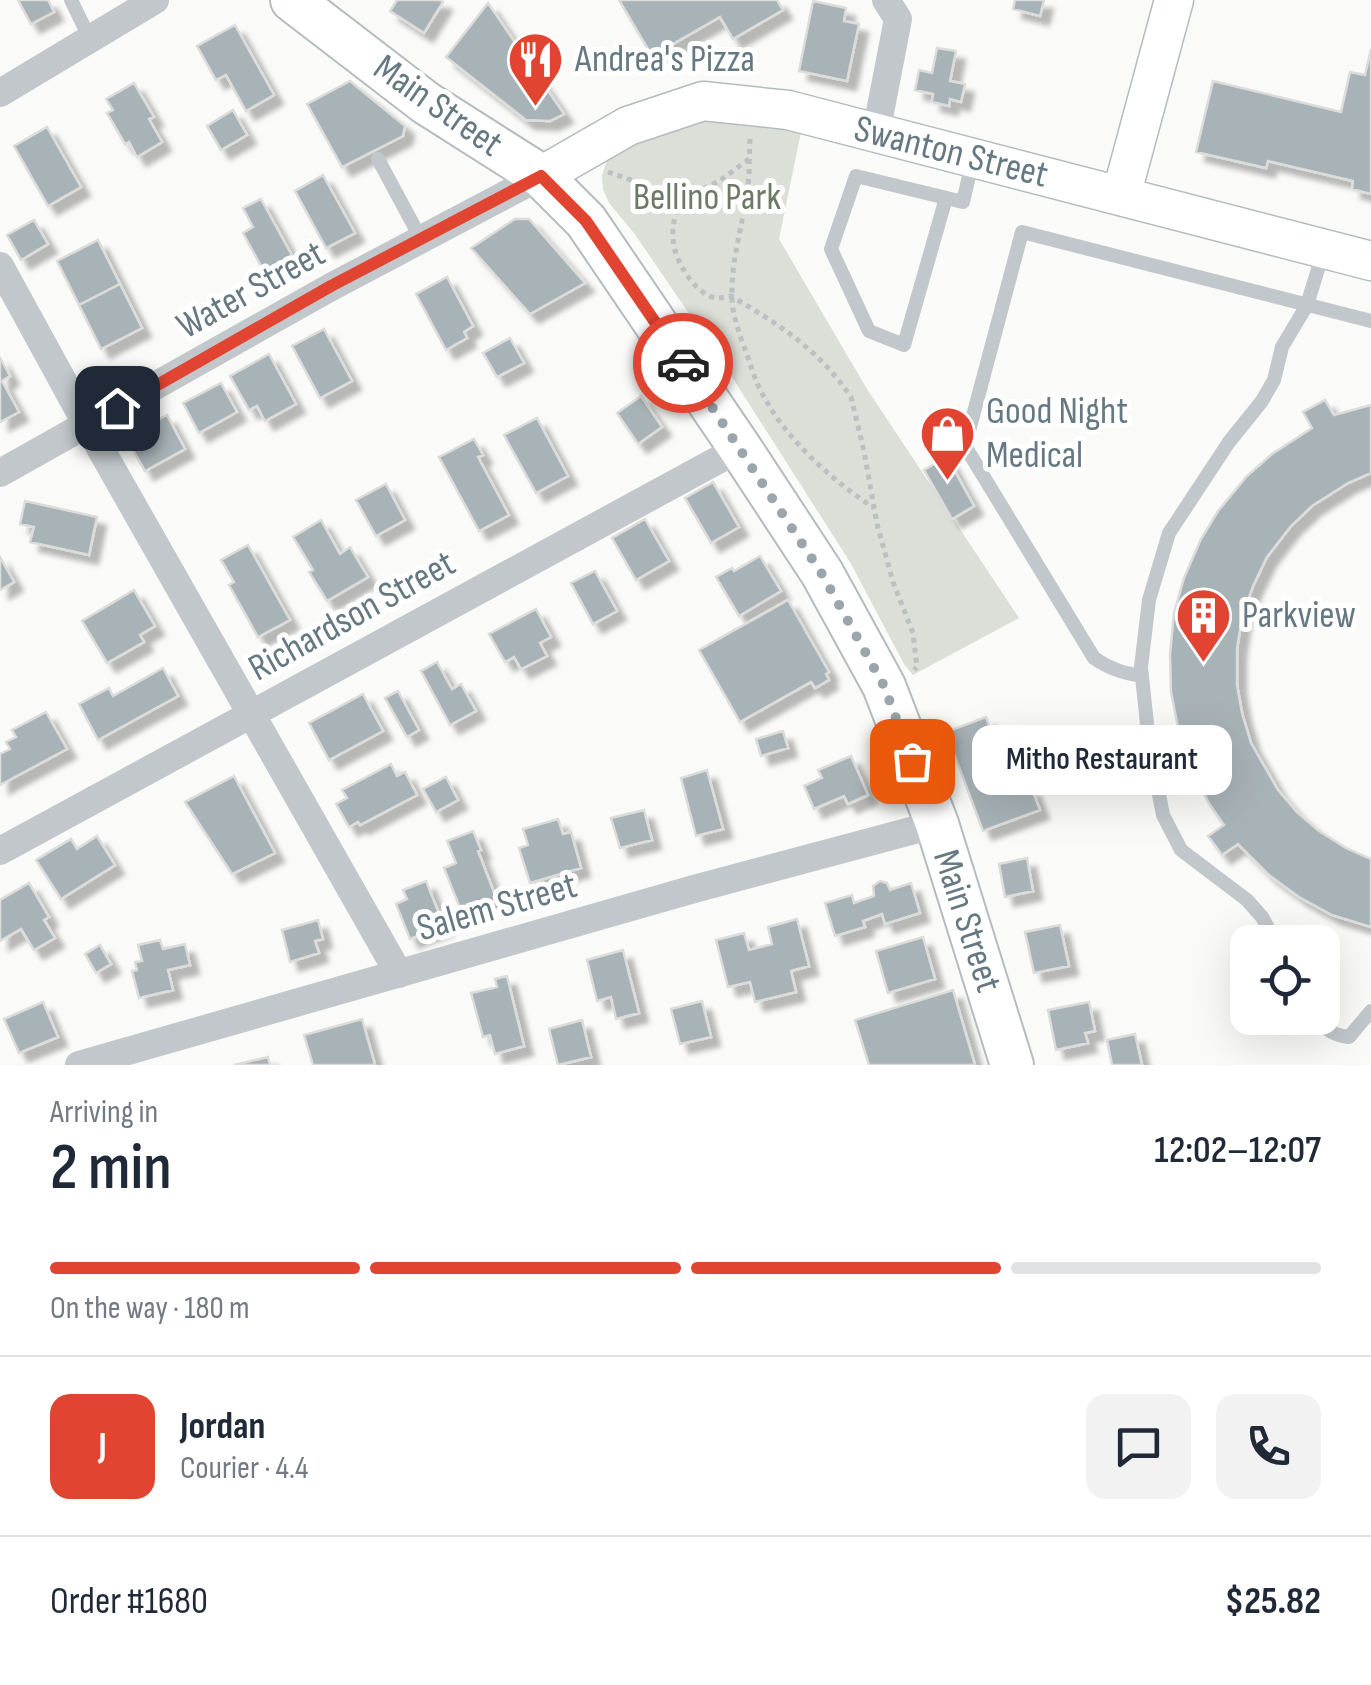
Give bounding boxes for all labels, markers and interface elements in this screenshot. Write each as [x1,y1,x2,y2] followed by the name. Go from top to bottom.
[506,29,566,108] restaurant icon: Andrea's Pizza
[574,37,755,82] place label: Andrea's Pizza
[365,45,511,167] street label: Main Street
[850,106,1052,198] street label: Swanton Street
[633,175,781,220] park label: Bellino Park
[169,231,333,349] street label: Water Street
[633,313,733,413] courier
[656,336,711,391] icon: car
[75,366,160,451] pin
[90,381,145,436] icon: home
[986,389,1128,478] place label: Good Night Medical
[917,403,977,482] shop icon: Good Night Medical
[241,541,463,691] street label: Richardson Street
[1173,585,1233,664] building icon: Parkview
[1242,593,1356,638] place label: Parkview
[870,719,955,804] pin
[972,726,1232,796] callout: Mitho Restaurant
[885,734,940,789] icon: bag
[1006,740,1198,779] text: Mitho Restaurant
[923,844,1011,998] street label: Main Street
[412,863,582,951] street label: Salem Street
[1230,925,1340,1035] map controls
[1230,925,1340,1035] button: locate
[50,1093,158,1132] text: Arriving in
[1154,1128,1321,1173] text: 12:02–12:07
[50,1130,172,1208] text: 2 min
[50,1289,249,1328] text: On the way · 180 m
[1086,1394,1191,1499] button: chat
[1216,1394,1321,1499] button: phone
[180,1404,265,1449] text: Jordan
[98,1424,107,1469] text: J
[180,1449,308,1488] text: Courier · 4.4
[50,1579,208,1624] text: Order #1680
[1225,1579,1321,1624] text: $25.82

